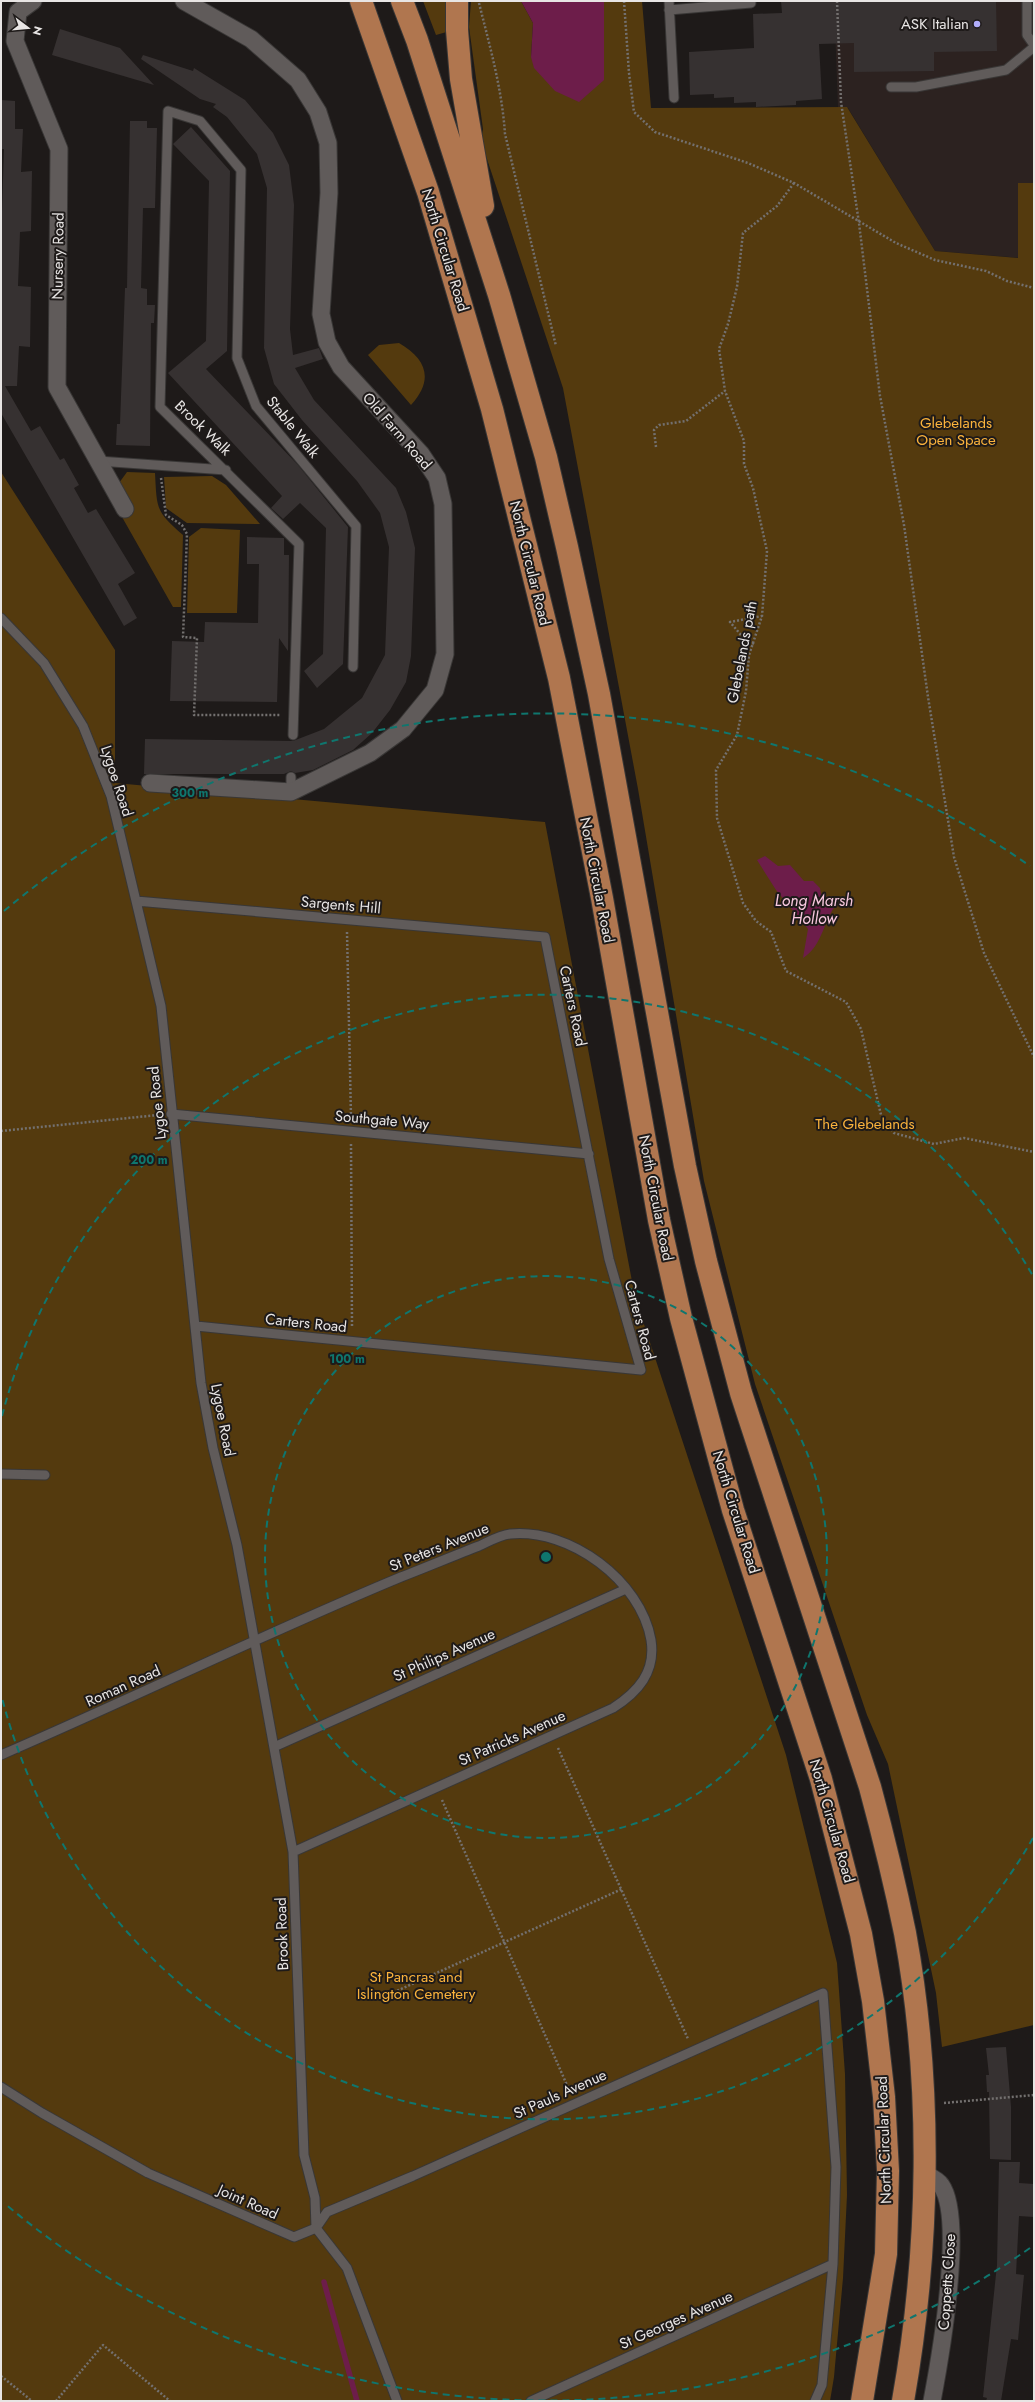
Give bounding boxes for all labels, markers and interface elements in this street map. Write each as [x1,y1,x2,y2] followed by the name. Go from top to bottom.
[8,8,48,48] north arrow
[901,13,969,35] place label: ASK Italian
[972,19,982,29] marker: ASK Italian
[29,24,47,37] text: N
[416,186,474,314] street label: North Circular Road
[46,212,70,300] street label: Nursery Road
[357,387,437,475] street label: Old Farm Road
[261,391,325,463] street label: Stable Walk
[170,395,237,461] street label: Brook Walk
[916,412,996,451] park label: Glebelands Open Space
[504,498,556,628] street label: North Circular Road
[721,599,763,705] street label: Glebelands path
[95,743,139,819] street label: Lygoe Road
[172,784,209,802] text: 300 m
[574,815,620,945] street label: North Circular Road
[775,889,853,930] water label: Long Marsh Hollow
[300,891,382,919] street label: Sargents Hill
[554,964,592,1048] street label: Carters Road
[142,1065,172,1141] street label: Lygoe Road
[334,1105,430,1135] street label: Southgate Way
[815,1113,915,1135] park label: The Glebelands
[633,1133,679,1263] street label: North Circular Road
[130,1151,168,1169] text: 200 m
[619,1278,661,1362] street label: Carters Road
[264,1308,348,1338] street label: Carters Road
[329,1350,365,1368] text: 100 m
[205,1382,241,1458] street label: Lygoe Road
[707,1448,765,1576] street label: North Circular Road
[386,1517,492,1577] street label: St Peters Avenue
[539,1550,553,1564] centre of rings
[390,1623,499,1687] street label: St Philips Avenue
[82,1660,164,1712] street label: Roman Road
[455,1704,569,1771] street label: St Patricks Avenue
[804,1757,860,1885] street label: North Circular Road
[270,1897,294,1971] street label: Brook Road
[357,1966,476,2005] park label: St Pancras and Islington Cemetery
[510,2064,610,2124] street label: St Pauls Avenue
[871,2076,897,2204] street label: North Circular Road
[212,2178,282,2225] street label: Joint Road
[933,2233,961,2331] street label: Coppetts Close
[616,2285,737,2355] street label: St Georges Avenue

